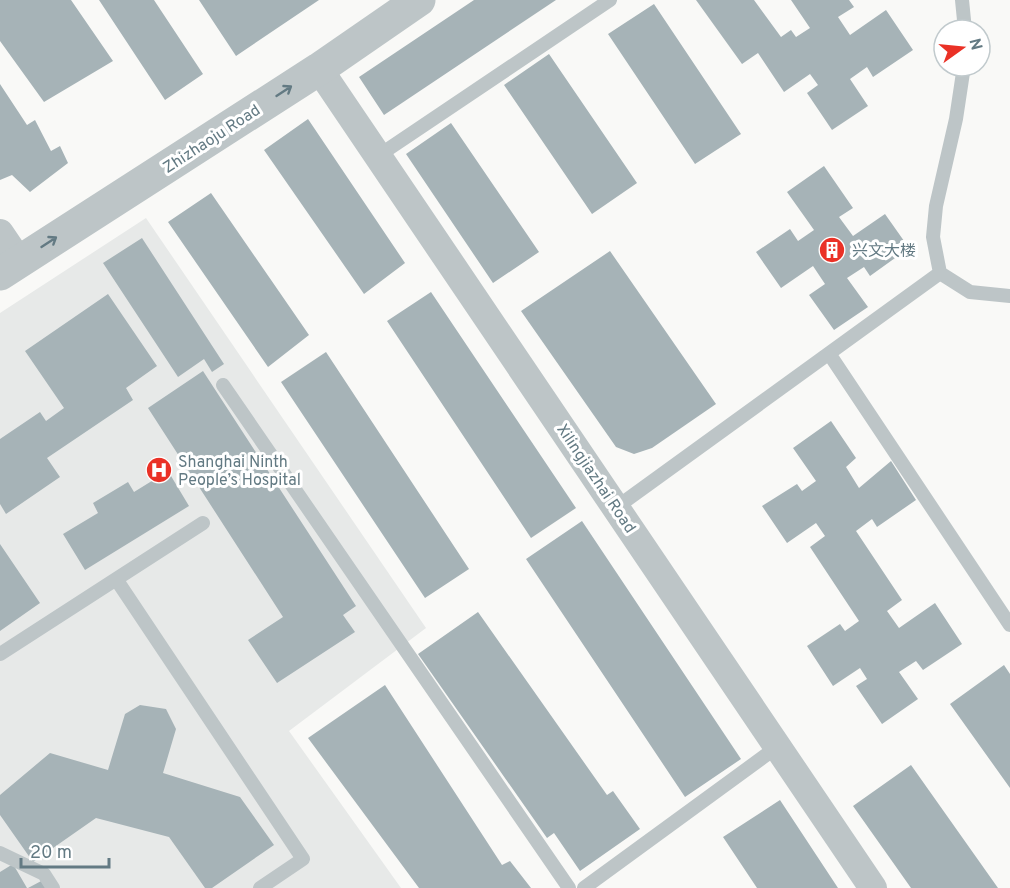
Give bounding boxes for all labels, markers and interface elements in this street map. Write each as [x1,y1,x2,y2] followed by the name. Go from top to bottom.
[932,18,992,78] north arrow
[963,36,986,53] text: N
[275,85,292,97] one-way arrow
[160,101,265,179] street label: Zhizhaoju Road
[40,235,57,247] one-way arrow
[817,235,847,265] building icon: 兴文大楼
[852,242,916,262] place label: 兴文大楼
[551,421,639,538] street label: Xilingjiazhai Road
[178,453,301,491] place label: Shanghai Ninth People’s Hospital
[144,455,174,485] hospital icon: Shanghai Ninth People’s Hospital
[21,831,110,869] scale bar
[30,842,72,865] text: 20 m

